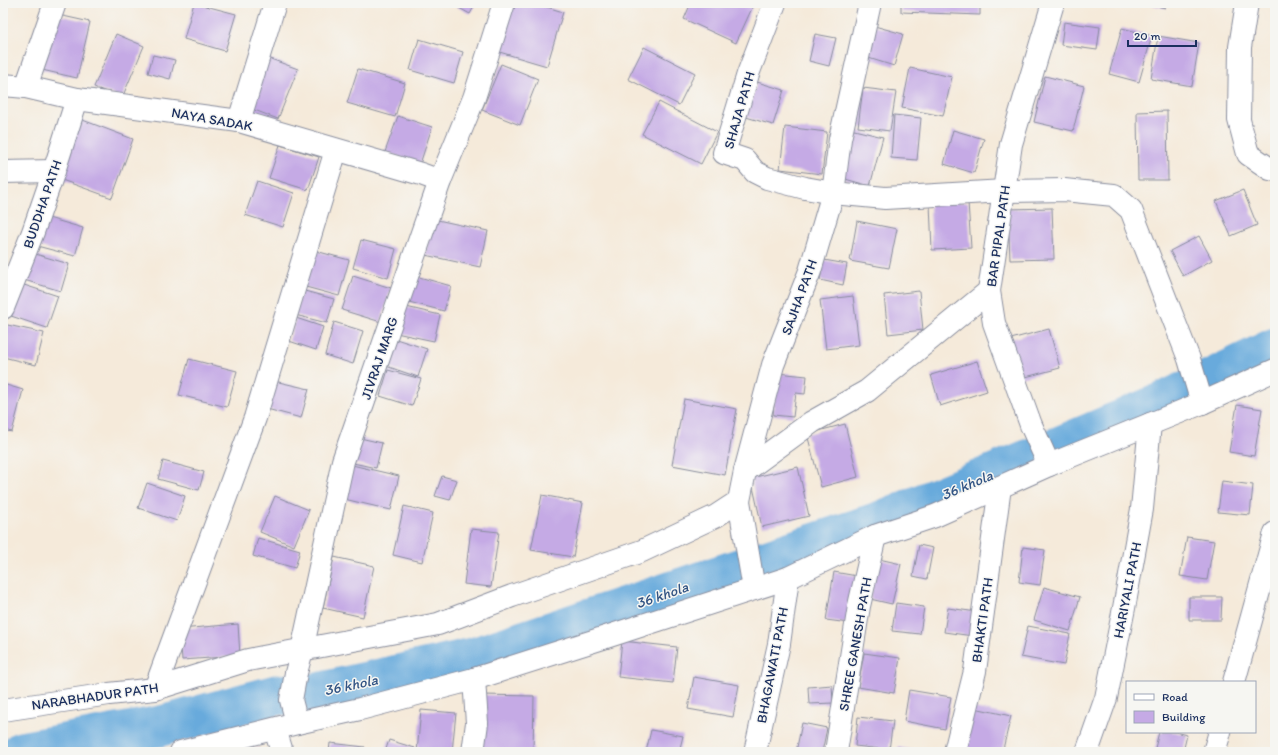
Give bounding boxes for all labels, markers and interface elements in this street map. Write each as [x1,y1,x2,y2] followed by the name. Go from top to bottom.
[1128,22,1196,48] scale bar
[1134,29,1161,43] text: 20 m
[720,69,759,151] street label: SHAJA PATH
[170,104,254,135] street label: NAYA SADAK
[19,158,66,251] street label: BUDDHA PATH
[983,184,1014,288] street label: BAR PIPAL PATH
[778,257,821,337] street label: SAJHA PATH
[357,315,402,402] street label: JIVRAJ MARG
[939,466,996,504] water label: 36 khola
[1110,540,1145,640] street label: HARIYALI PATH
[835,576,876,712] street label: SHREE GANESH PATH
[968,576,997,664] street label: BHAKTI PATH
[633,577,691,612] water label: 36 khola
[753,605,792,725] street label: BHAGAWATI PATH
[323,670,380,699] water label: 36 khola
[30,679,160,714] street label: NARABHADUR PATH
[1126,681,1256,733] legend
[1162,690,1188,704] text: Road
[1162,710,1206,724] text: Building

